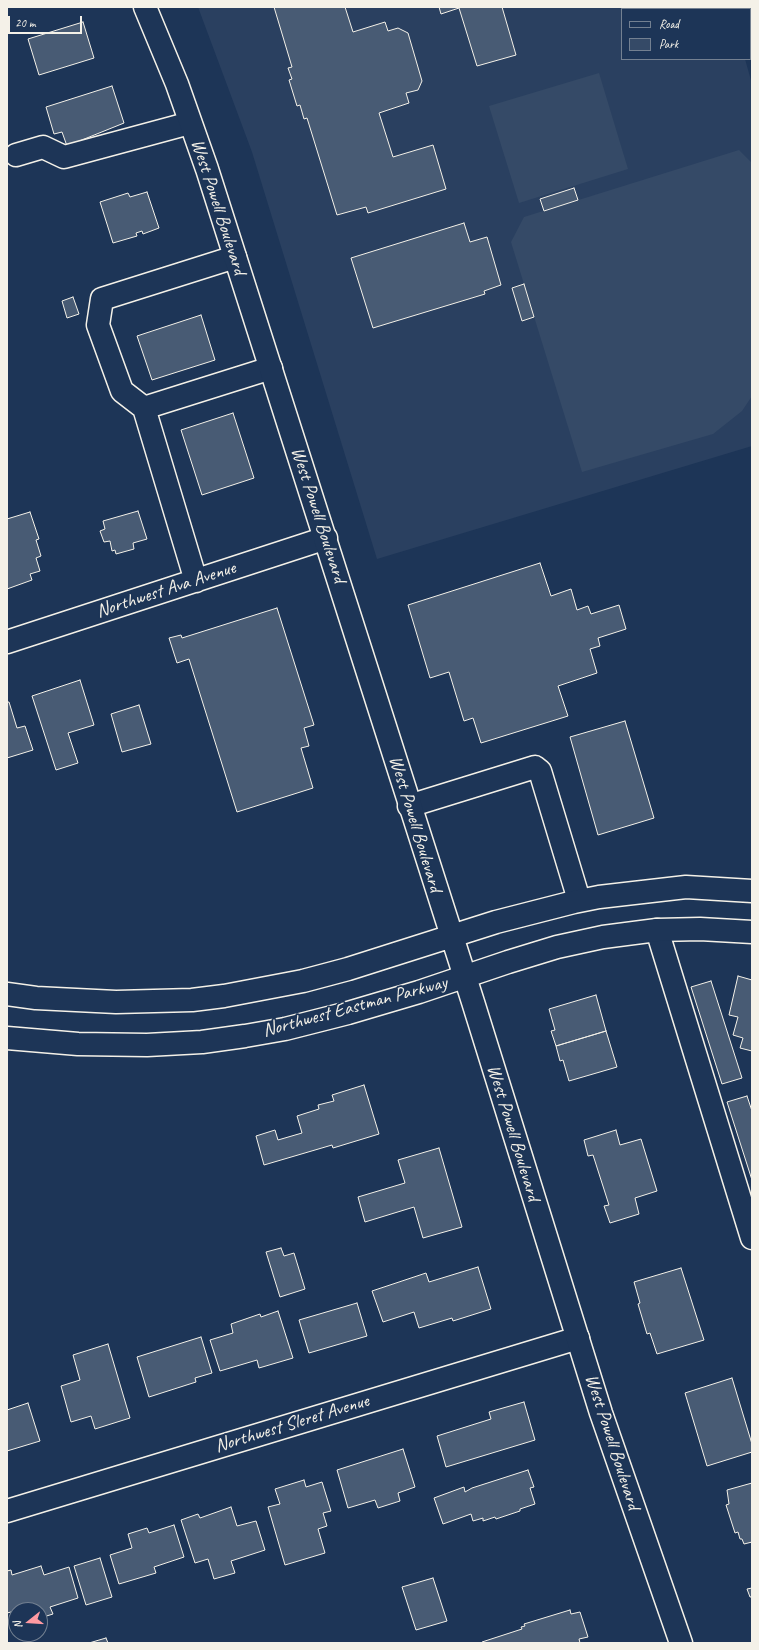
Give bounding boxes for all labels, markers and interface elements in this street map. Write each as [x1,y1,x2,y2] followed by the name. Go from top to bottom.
[10,8,84,34] scale bar
[621,8,751,60] legend
[15,15,35,31] text: 20 m
[659,16,679,32] text: Road
[659,36,678,52] text: Park
[185,136,251,278] street label: West Powell Boulevard
[285,444,351,586] street label: West Powell Boulevard
[93,557,239,623] street label: Northwest Ava Avenue
[383,753,447,895] street label: West Powell Boulevard
[260,971,450,1043] street label: Northwest Eastman Parkway
[481,1062,545,1204] street label: West Powell Boulevard
[579,1371,645,1513] street label: West Powell Boulevard
[212,1390,372,1458] street label: Northwest Sleret Avenue
[8,1602,48,1642] north arrow
[10,1620,25,1631] text: N

